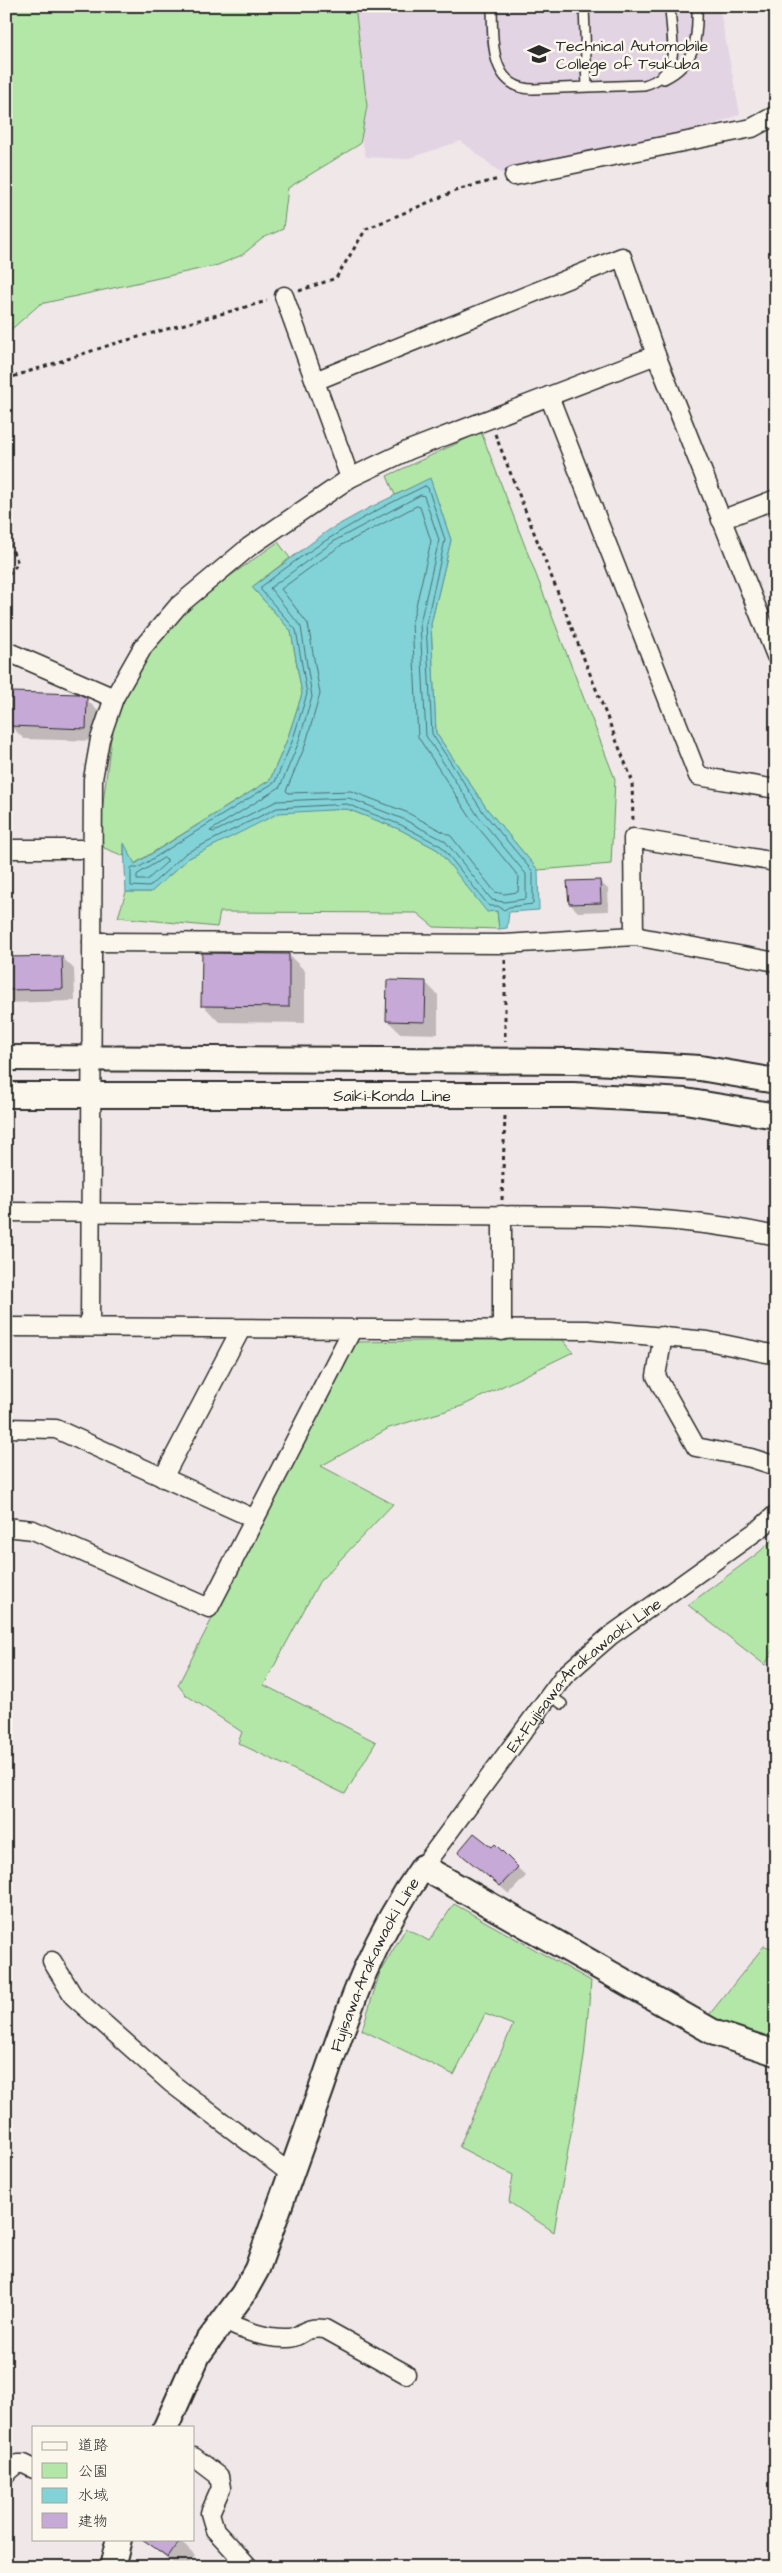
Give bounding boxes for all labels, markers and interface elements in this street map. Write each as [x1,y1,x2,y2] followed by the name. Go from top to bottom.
[556,35,709,76] place label: Technical Automobile College of Tsukuba
[526,41,552,67] school or university icon: Technical Automobile College of Tsukuba
[333,1085,451,1107] street label: Saiki-Konda Line
[501,1593,666,1757] street label: Ex-Fujisawa-Arakawaoki Line
[325,1873,425,2055] street label: Fujisawa-Arakawaoki Line
[32,2426,195,2540] legend
[78,2435,108,2456] text: 道路
[78,2461,108,2482] text: 公園
[78,2485,108,2506] text: 水域
[78,2511,108,2532] text: 建物

